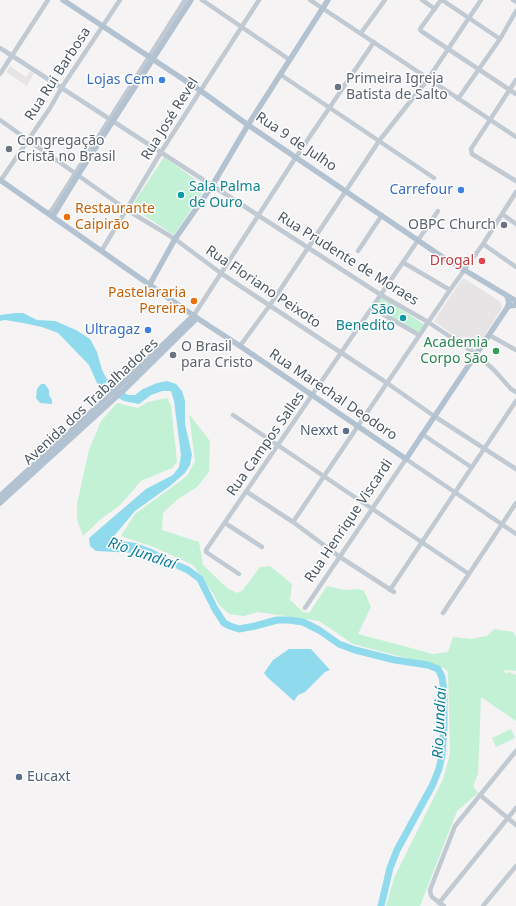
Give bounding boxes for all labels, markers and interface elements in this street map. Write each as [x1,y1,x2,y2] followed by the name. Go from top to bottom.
[22,24,94,124] street label: Rua Rui Barbosa
[346,71,448,104] place label: Primeira Igreja Batista de Salto
[87,72,154,88] place label: Lojas Cem
[138,75,202,163] street label: Rua José Revel
[157,75,167,85] marker: Lojas Cem
[333,82,343,92] marker: Primeira Igreja Batista de Salto
[252,109,340,175] street label: Rua 9 de Julho
[17,133,116,166] place label: Congregação Cristã no Brasil
[4,144,14,154] marker: Congregação Cristã no Brasil
[189,179,261,212] place label: Sala Palma de Ouro
[389,182,453,198] place label: Carrefour
[456,185,466,195] marker: Carrefour
[176,190,186,200] marker: Sala Palma de Ouro
[75,201,155,234] place label: Restaurante Caipirão
[275,209,421,309] street label: Rua Prudente de Moraes
[62,212,72,222] marker: Restaurante Caipirão
[408,217,496,233] place label: OBPC Church
[499,220,509,230] marker: OBPC Church
[202,242,324,332] street label: Rua Floriano Peixoto
[430,253,474,269] place label: Drogal
[477,256,487,266] marker: Drogal
[108,285,186,318] place label: Pastelararia Pereira
[189,296,199,306] marker: Pastelararia Pereira
[336,302,395,334] place label: São Benedito
[398,313,408,323] marker: São Benedito
[85,322,140,338] place label: Ultragaz
[143,325,153,335] marker: Ultragaz
[20,335,162,469] street label: Avenida dos Trabalhadores
[420,335,488,368] place label: Academia Corpo São
[181,339,253,372] place label: O Brasil para Cristo
[266,346,400,444] street label: Rua Marechal Deodoro
[491,346,501,356] marker: Academia Corpo São
[168,350,178,360] marker: O Brasil para Cristo
[224,389,308,499] street label: Rua Campos Salles
[300,423,338,439] place label: Nexxt
[341,426,351,436] marker: Nexxt
[301,456,397,586] street label: Rua Henrique Viscardi
[105,534,179,574] water label: Rio Jundiaí
[429,687,451,759] water label: Rio Jundiaí
[27,769,70,785] place label: Eucaxt
[14,772,24,782] marker: Eucaxt

